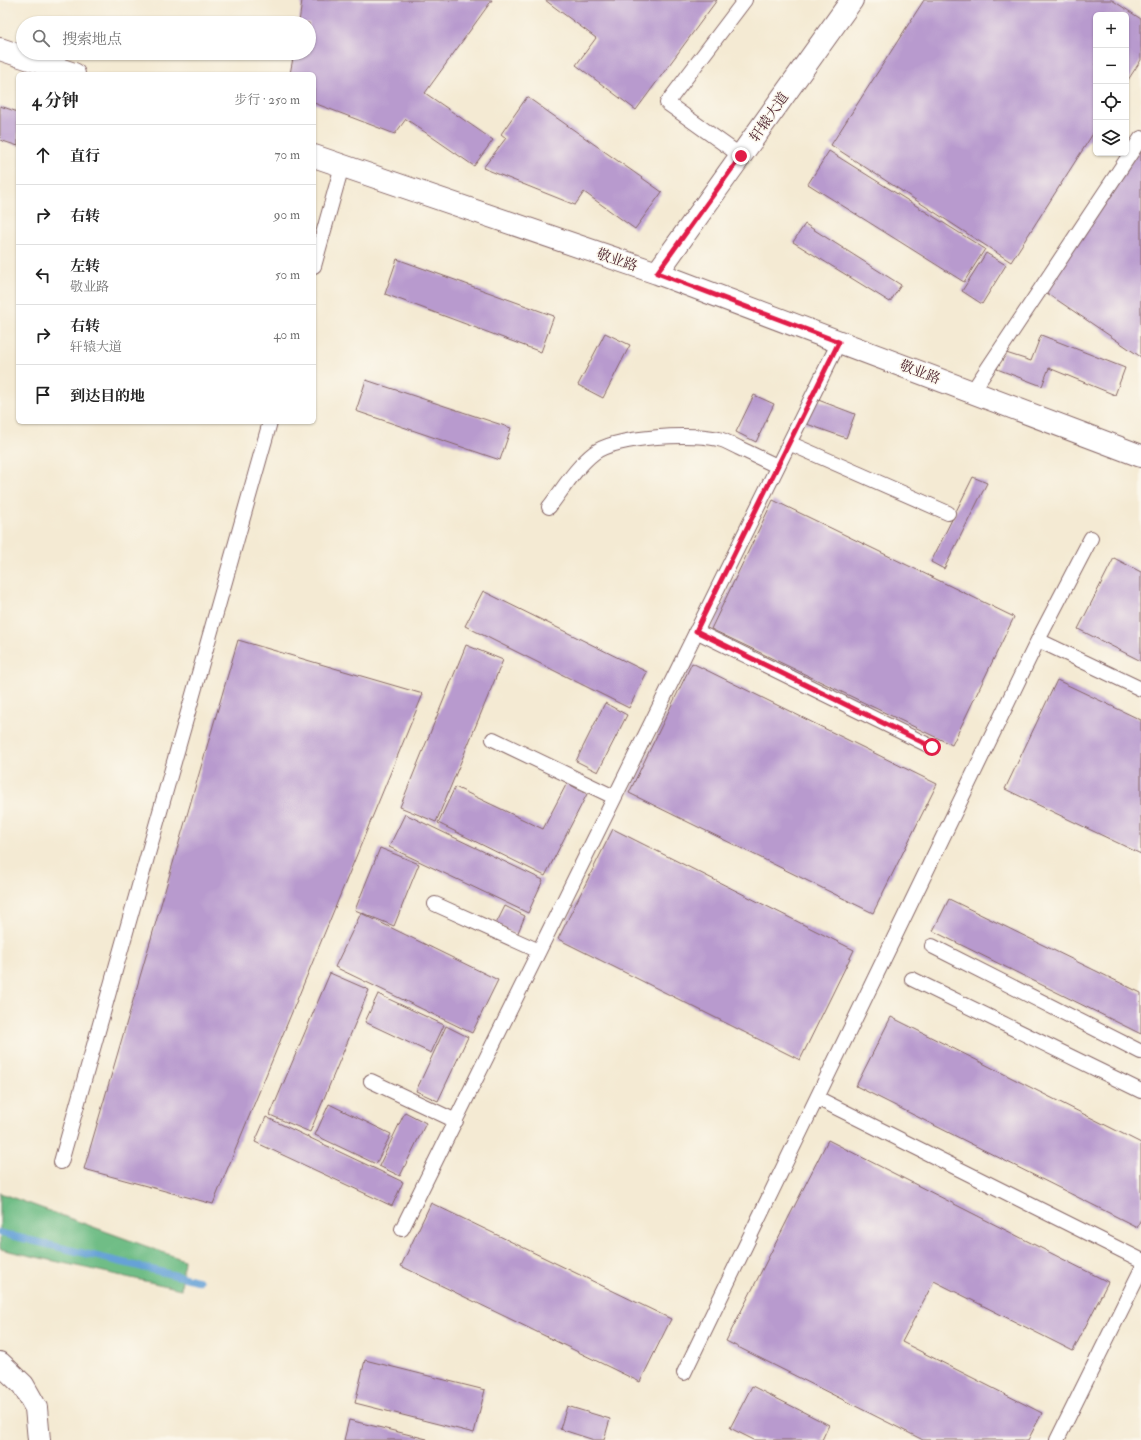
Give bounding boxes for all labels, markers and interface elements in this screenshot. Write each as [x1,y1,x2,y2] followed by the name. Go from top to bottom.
[1093,12,1129,156] map controls
[1093,12,1129,48] button: +
[16,16,316,60] search box
[30,27,52,49] icon: search
[62,30,122,49] text: 搜索地点
[1093,48,1129,84] button: −
[1093,84,1129,120] button: locate
[746,89,792,145] street label: 轩辕大道
[32,90,79,111] text: 4 分钟
[234,92,300,108] text: 步行 · 250 m
[1093,120,1129,156] button: layers
[32,144,54,166] icon: ahead
[70,147,100,166] text: 直行
[275,147,300,163] text: 70 m
[732,147,750,165] route end
[32,204,54,226] icon: right
[70,207,100,226] text: 右转
[274,207,300,223] text: 90 m
[594,245,640,275] street label: 敬业路
[70,257,100,276] text: 左转
[32,264,54,286] icon: left
[275,267,300,283] text: 50 m
[70,279,109,295] text: 敬业路
[70,317,100,336] text: 右转
[32,324,54,346] icon: right
[274,327,300,343] text: 40 m
[70,339,122,355] text: 轩辕大道
[897,357,943,387] street label: 敬业路
[32,384,54,406] icon: arrive
[70,387,145,406] text: 到达目的地
[923,738,941,756] route start

